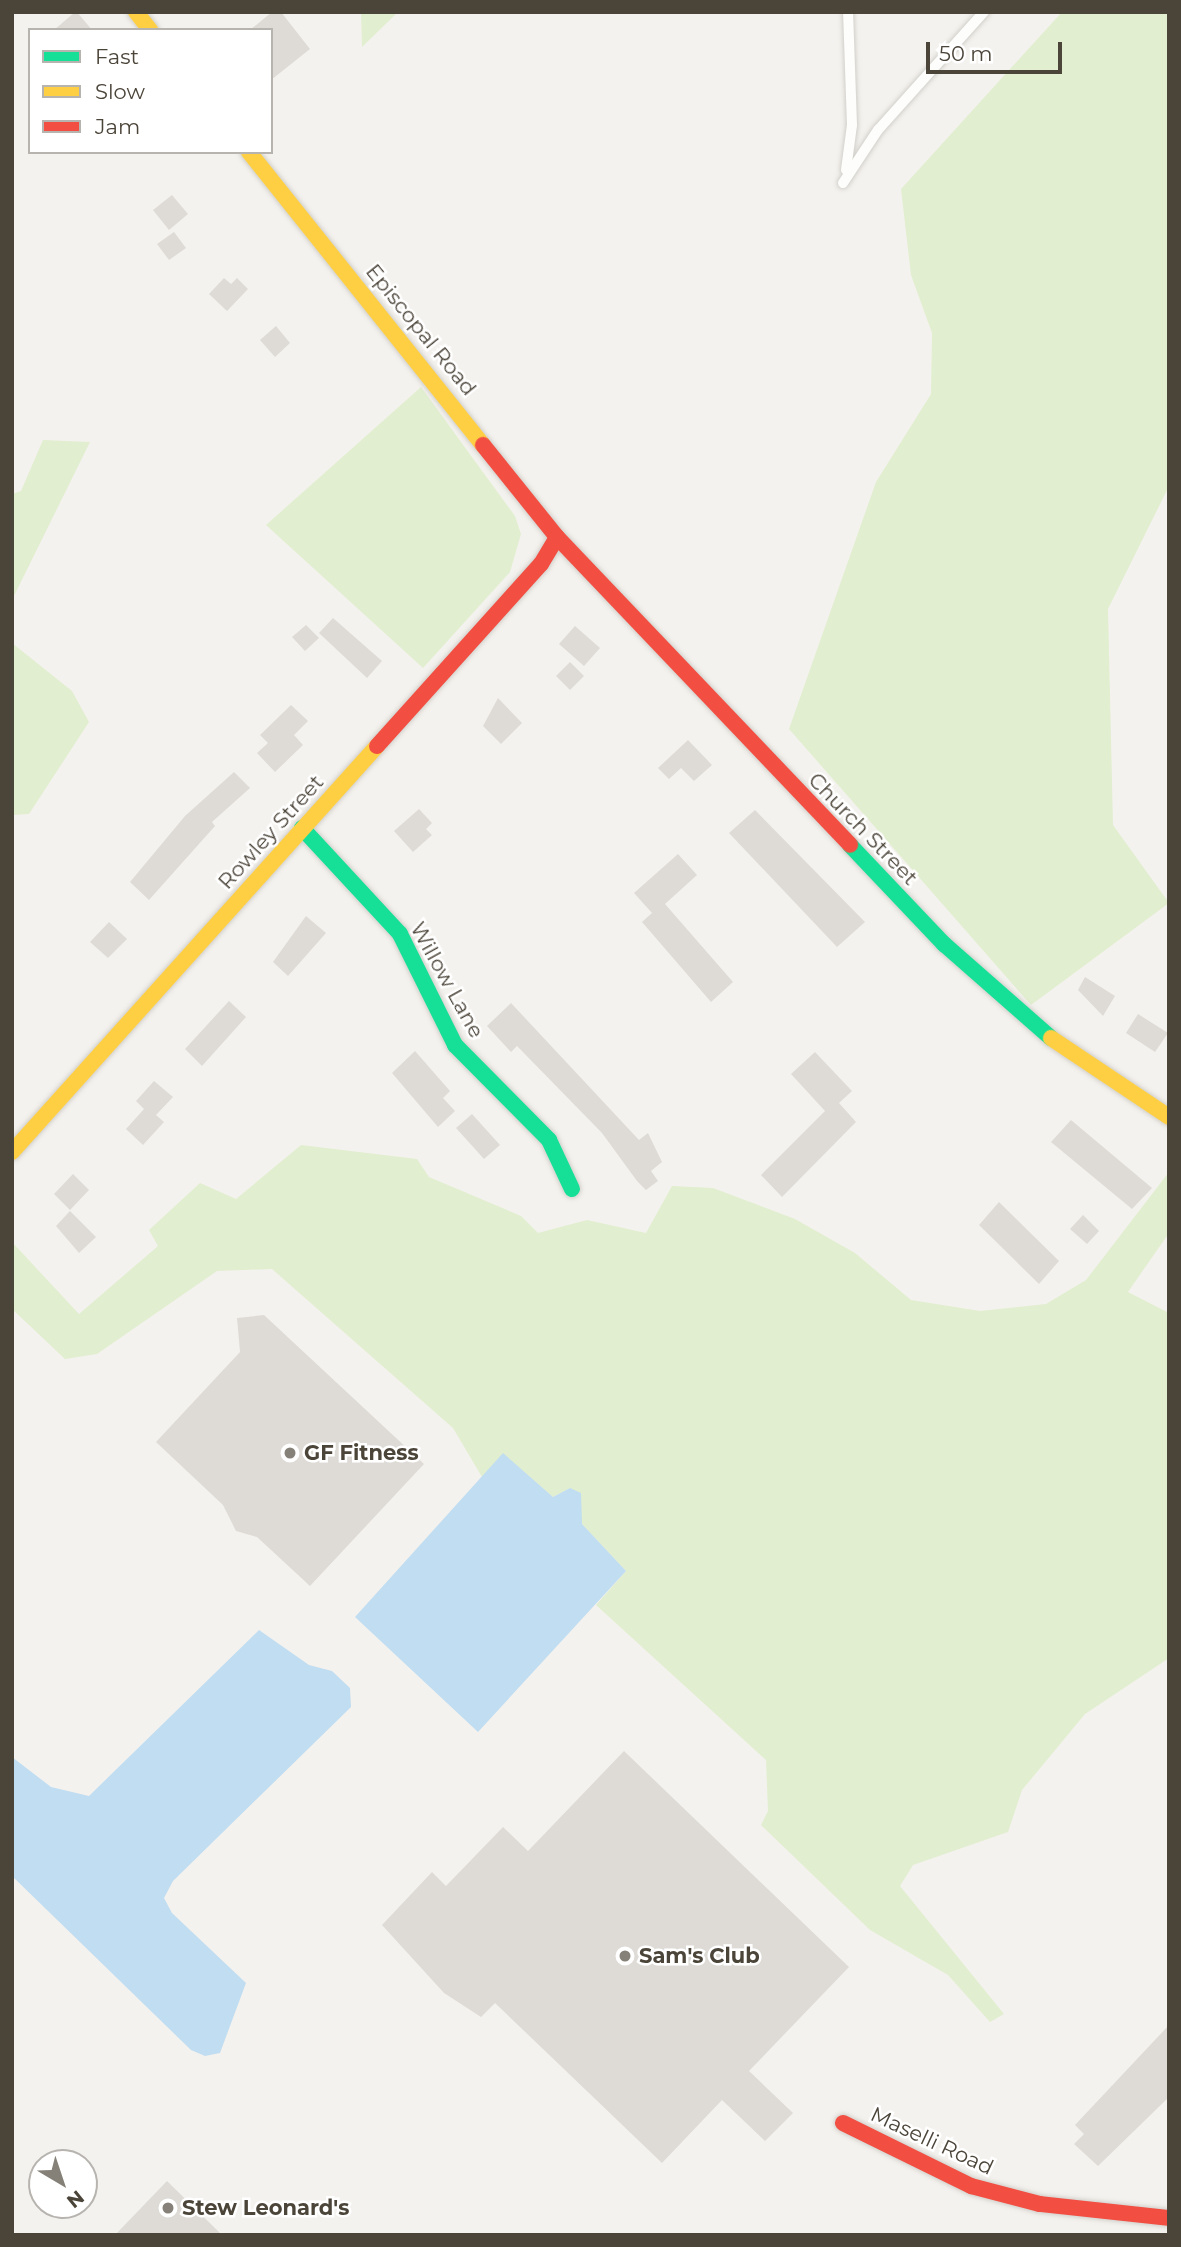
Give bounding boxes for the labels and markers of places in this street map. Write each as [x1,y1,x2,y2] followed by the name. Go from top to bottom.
[304,1440,419,1466] place label: GF Fitness
[282,1445,298,1461] marker: GF Fitness
[639,1943,760,1969] place label: Sam's Club
[617,1948,633,1964] marker: Sam's Club
[182,2195,349,2221] place label: Stew Leonard's
[160,2200,176,2216] marker: Stew Leonard's

